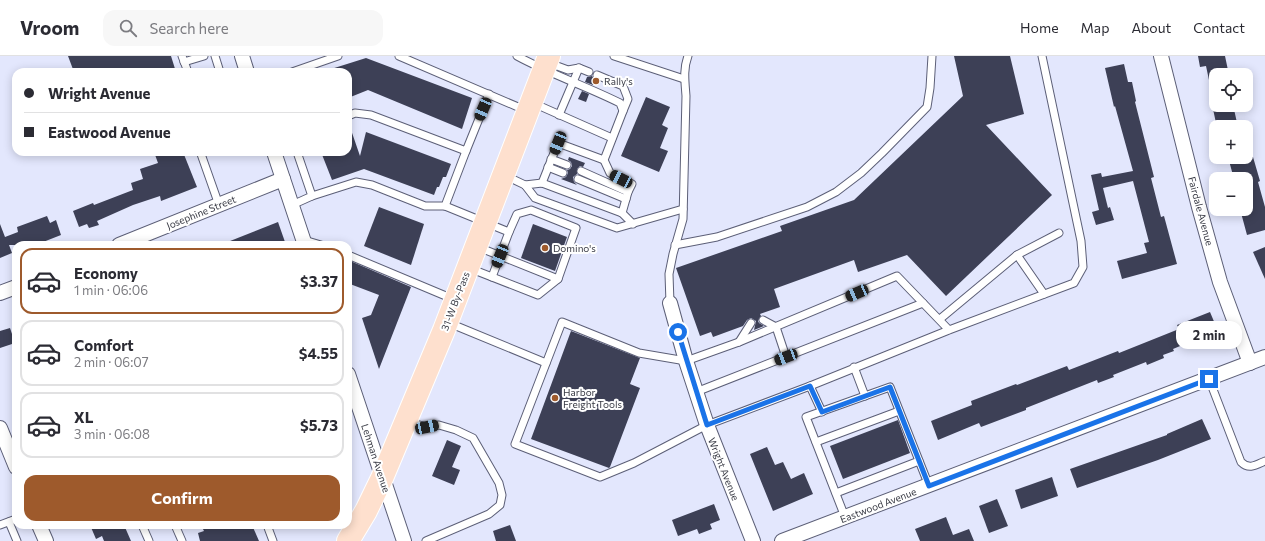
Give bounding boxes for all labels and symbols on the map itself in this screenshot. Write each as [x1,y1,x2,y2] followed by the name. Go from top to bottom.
[604,75,633,87] place label: Rally's
[591,76,601,86] marker: Rally's
[473,96,493,122] car
[548,130,568,156] car
[608,168,634,190] car
[1186,175,1216,247] street label: Fairdale Avenue
[164,193,238,231] street label: Josephine Street
[553,242,596,254] place label: Domino's
[490,243,510,269] car
[540,243,550,253] marker: Domino's
[438,269,472,332] street label: 31-W By-Pass
[844,283,870,303] car
[1176,321,1242,349] callout: 2 min
[669,323,687,341] route start
[773,347,799,367] car
[1200,370,1218,388] route end
[563,386,623,410] place label: Harbor Freight Tools
[550,393,560,403] marker: Harbor Freight Tools
[414,419,440,435] car
[359,422,393,494] street label: Lehman Avenue
[706,436,742,502] street label: Wright Avenue
[838,485,918,525] street label: Eastwood Avenue

